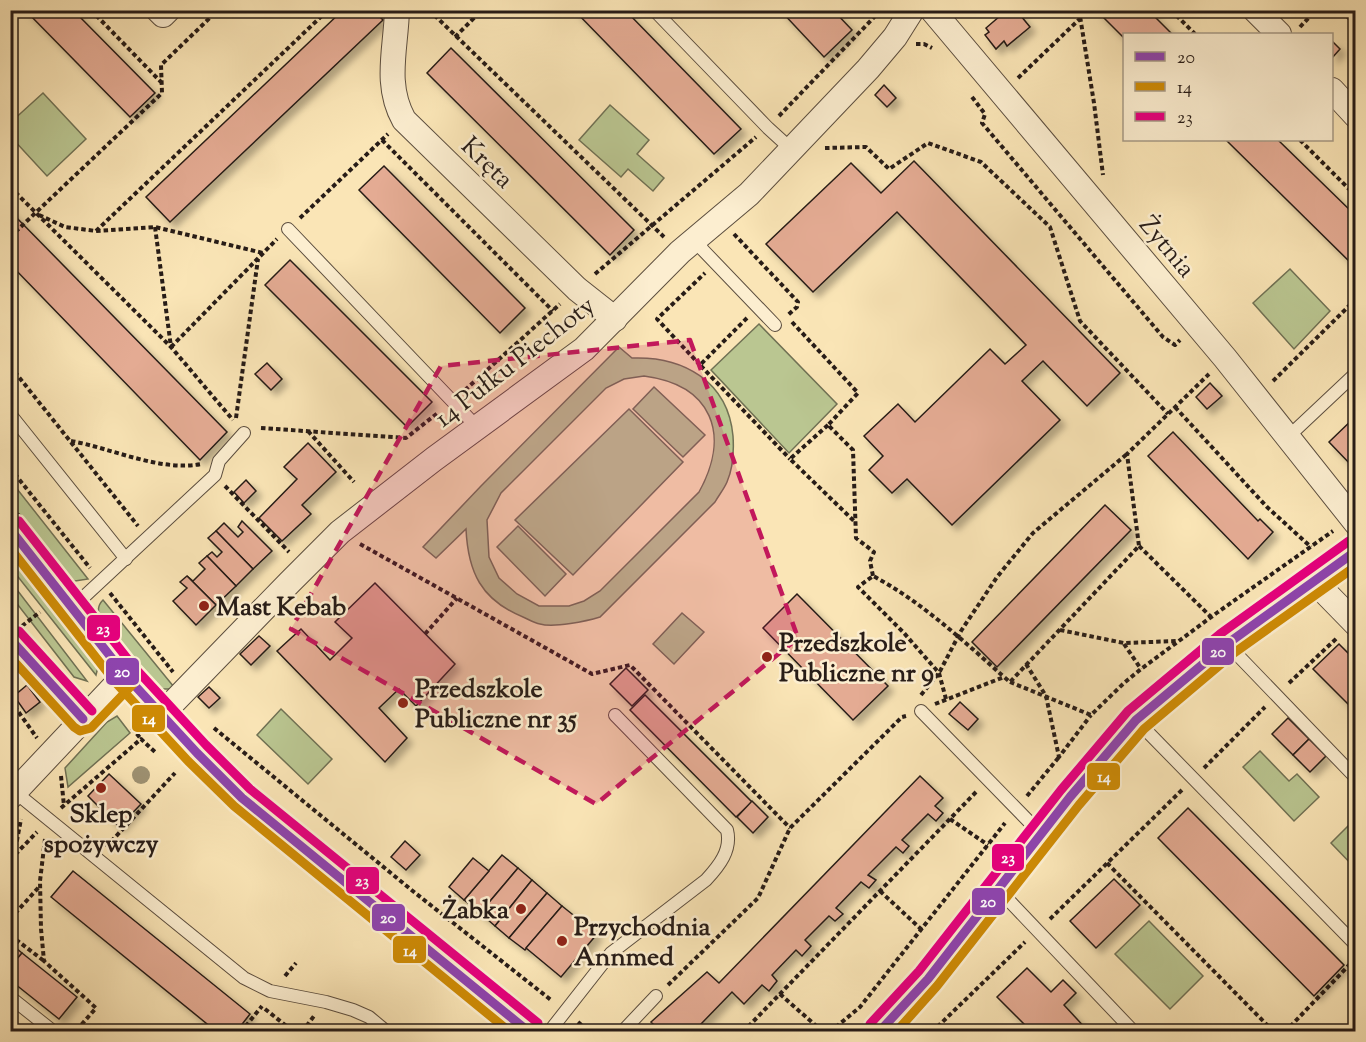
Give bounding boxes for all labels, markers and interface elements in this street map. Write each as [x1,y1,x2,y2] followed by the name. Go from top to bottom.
[1123,33,1333,141] legend
[1177,46,1195,72] text: 20
[1177,76,1192,102] text: 14
[1177,106,1193,132] text: 23
[452,129,521,198] street label: Kręta
[1129,209,1203,287] street label: Żytnia
[427,288,604,437] street label: 14 Pułku Piechoty
[216,590,346,627] place label: Mast Kebab
[197,599,211,613] marker: Mast Kebab
[86,614,121,642] line badge: 23
[96,619,111,642] text: 23
[779,626,934,693] place label: Przedszkole Publiczne nr 9
[1201,637,1235,666] line badge: 20
[1210,642,1227,665] text: 20
[760,650,774,664] marker: Przedszkole Publiczne nr 9
[105,657,140,686] line badge: 20
[114,662,131,685] text: 20
[415,672,577,739] place label: Przedszkole Publiczne nr 35
[396,696,410,710] marker: Przedszkole Publiczne nr 35
[131,704,166,733] line badge: 14
[142,709,156,732] text: 14
[1086,762,1121,791] line badge: 14
[1097,767,1111,790] text: 14
[94,781,108,795] marker: Sklep spożywczy
[44,797,158,864] place label: Sklep spożywczy
[991,843,1025,872] line badge: 23
[1001,848,1016,871] text: 23
[345,866,380,895] line badge: 23
[355,871,370,894] text: 23
[971,887,1006,916] line badge: 20
[980,892,997,915] text: 20
[442,893,509,930] place label: Żabka
[514,902,528,916] marker: Żabka
[371,903,406,932] line badge: 20
[380,908,397,931] text: 20
[574,910,711,977] place label: Przychodnia Annmed
[555,934,569,948] marker: Przychodnia Annmed
[392,935,427,964] line badge: 14
[403,941,417,964] text: 14

